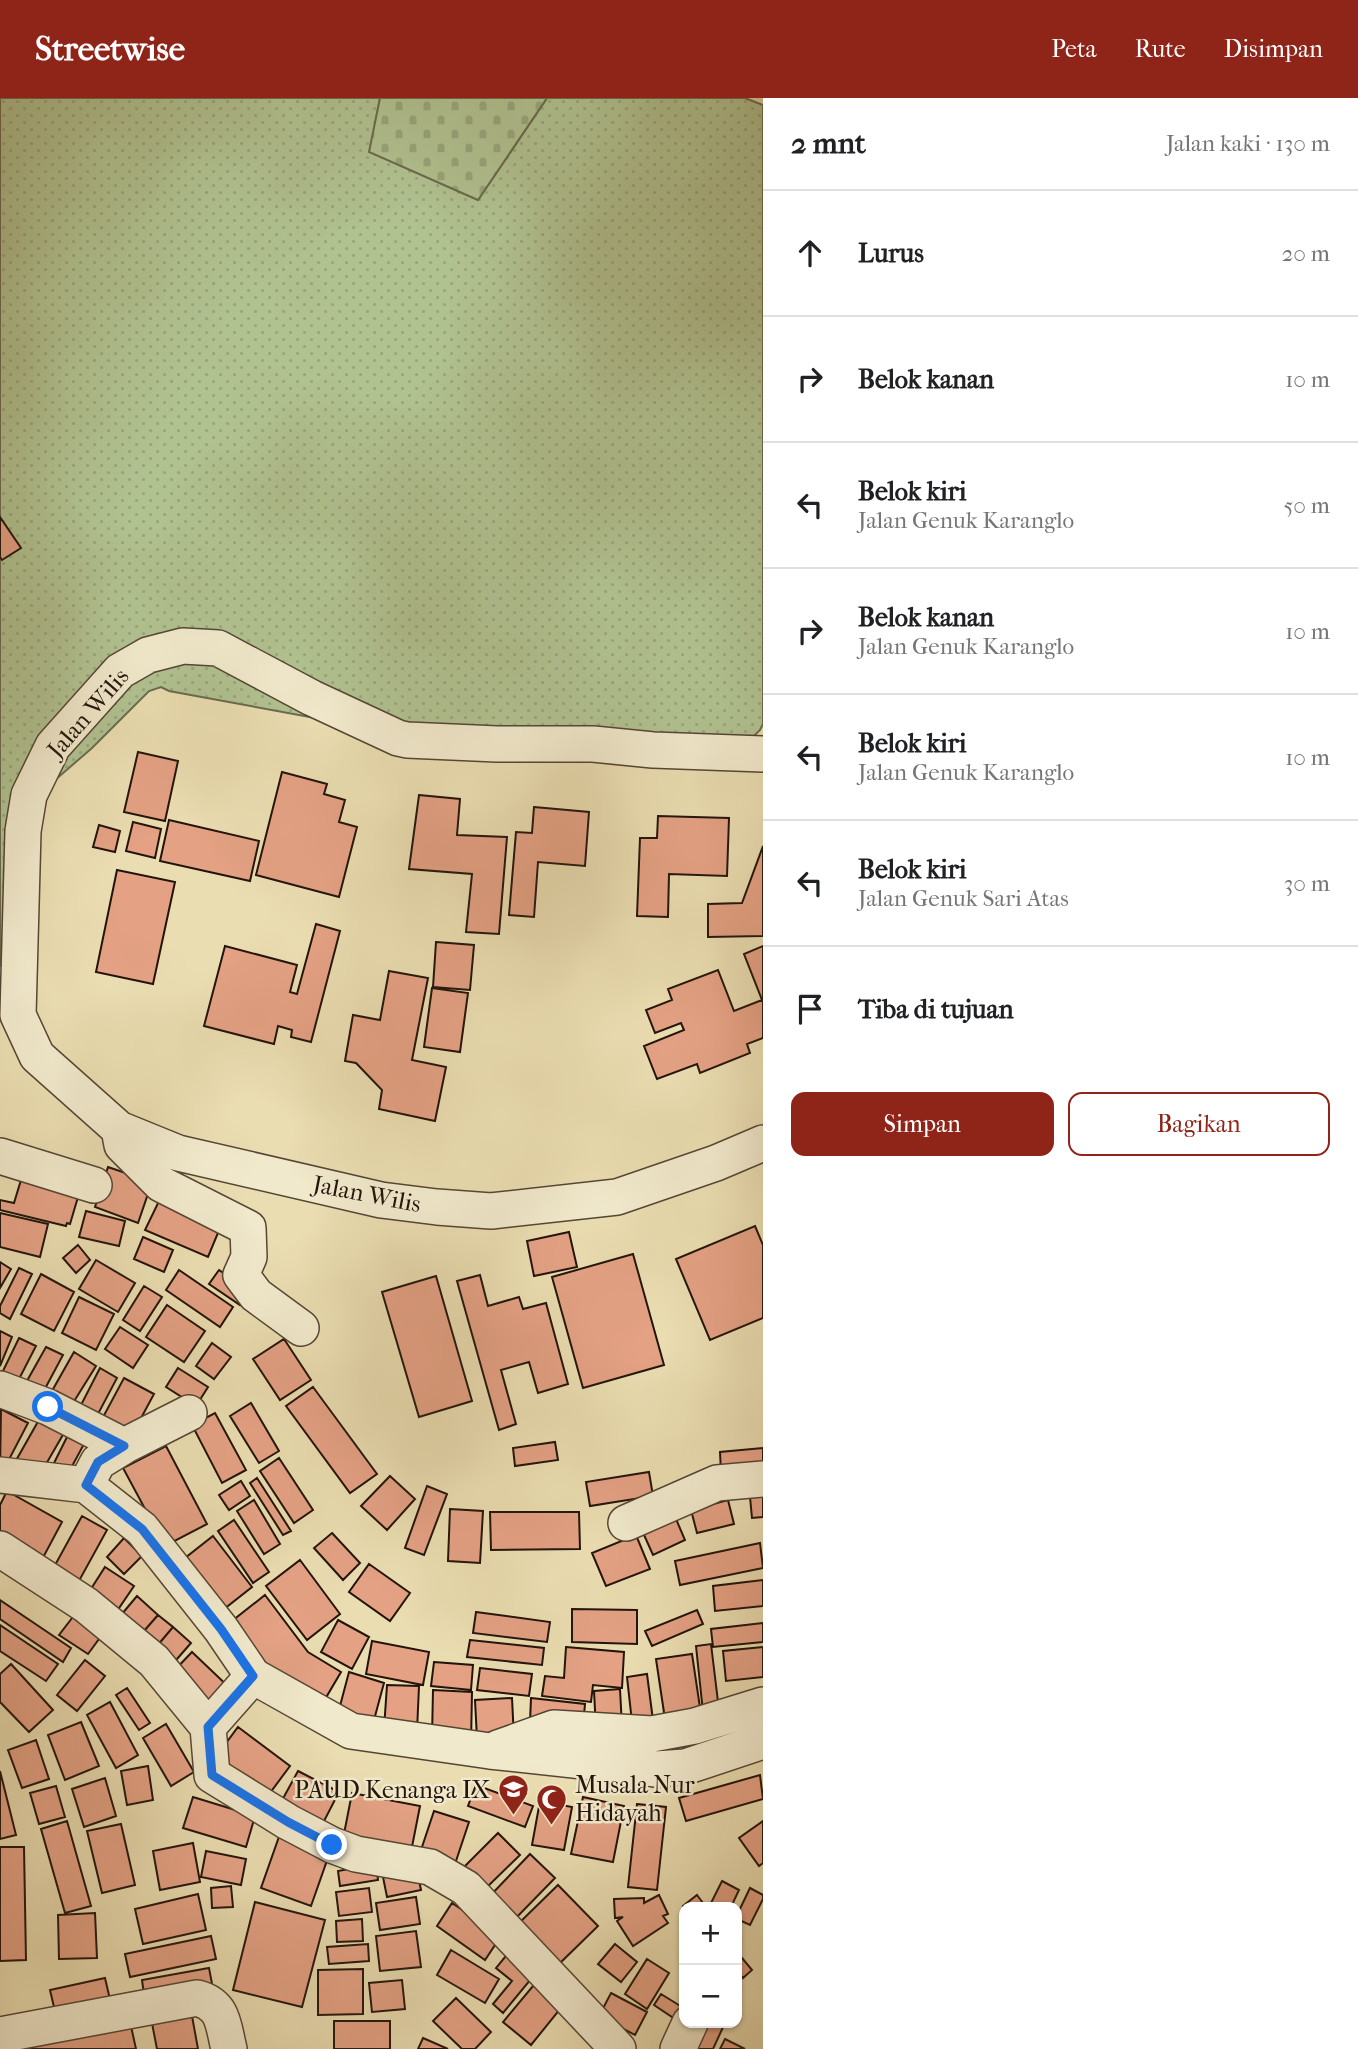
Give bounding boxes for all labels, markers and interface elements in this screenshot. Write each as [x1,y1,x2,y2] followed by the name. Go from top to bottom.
[35,30,185,69] text: Streetwise
[1051,35,1097,63] text: Peta
[1135,35,1186,63] text: Rute
[1224,35,1323,63] text: Disimpan
[791,126,866,161] text: 2 mnt
[1166,130,1330,157] text: Jalan kaki · 130 m
[791,234,829,272] icon: ahead
[858,238,924,269] text: Lurus
[1281,240,1330,267] text: 20 m
[791,360,829,398] icon: right
[858,364,994,395] text: Belok kanan
[1285,366,1330,393] text: 10 m
[858,476,966,507] text: Belok kiri
[791,486,829,524] icon: left
[1283,492,1330,519] text: 50 m
[858,507,1074,534] text: Jalan Genuk Karanglo
[858,602,994,633] text: Belok kanan
[791,612,829,650] icon: right
[1285,618,1330,645] text: 10 m
[858,633,1074,660] text: Jalan Genuk Karanglo
[40,662,135,765] street label: Jalan Wilis
[858,728,966,759] text: Belok kiri
[791,738,829,776] icon: left
[1285,744,1330,771] text: 10 m
[858,759,1074,786] text: Jalan Genuk Karanglo
[858,854,966,885] text: Belok kiri
[791,864,829,902] icon: left
[1284,870,1330,897] text: 30 m
[858,885,1069,912] text: Jalan Genuk Sari Atas
[791,990,829,1028] icon: arrive
[858,994,1014,1025] text: Tiba di tujuan
[791,1092,1054,1156] button: Simpan
[1068,1092,1330,1156] button: Bagikan
[309,1169,424,1218] street label: Jalan Wilis
[32,1391,63,1422] route start
[575,1771,695,1827] place label: Musala Nur Hidayah
[496,1773,530,1817] school or university icon: PAUD Kenanga IX
[294,1776,490,1804] place label: PAUD Kenanga IX
[535,1782,569,1826] mosque icon: Musala Nur Hidayah
[316,1829,347,1860] route end
[679,1902,742,2028] map controls
[679,1902,742,1965] button: +
[679,1965,742,2028] button: −

